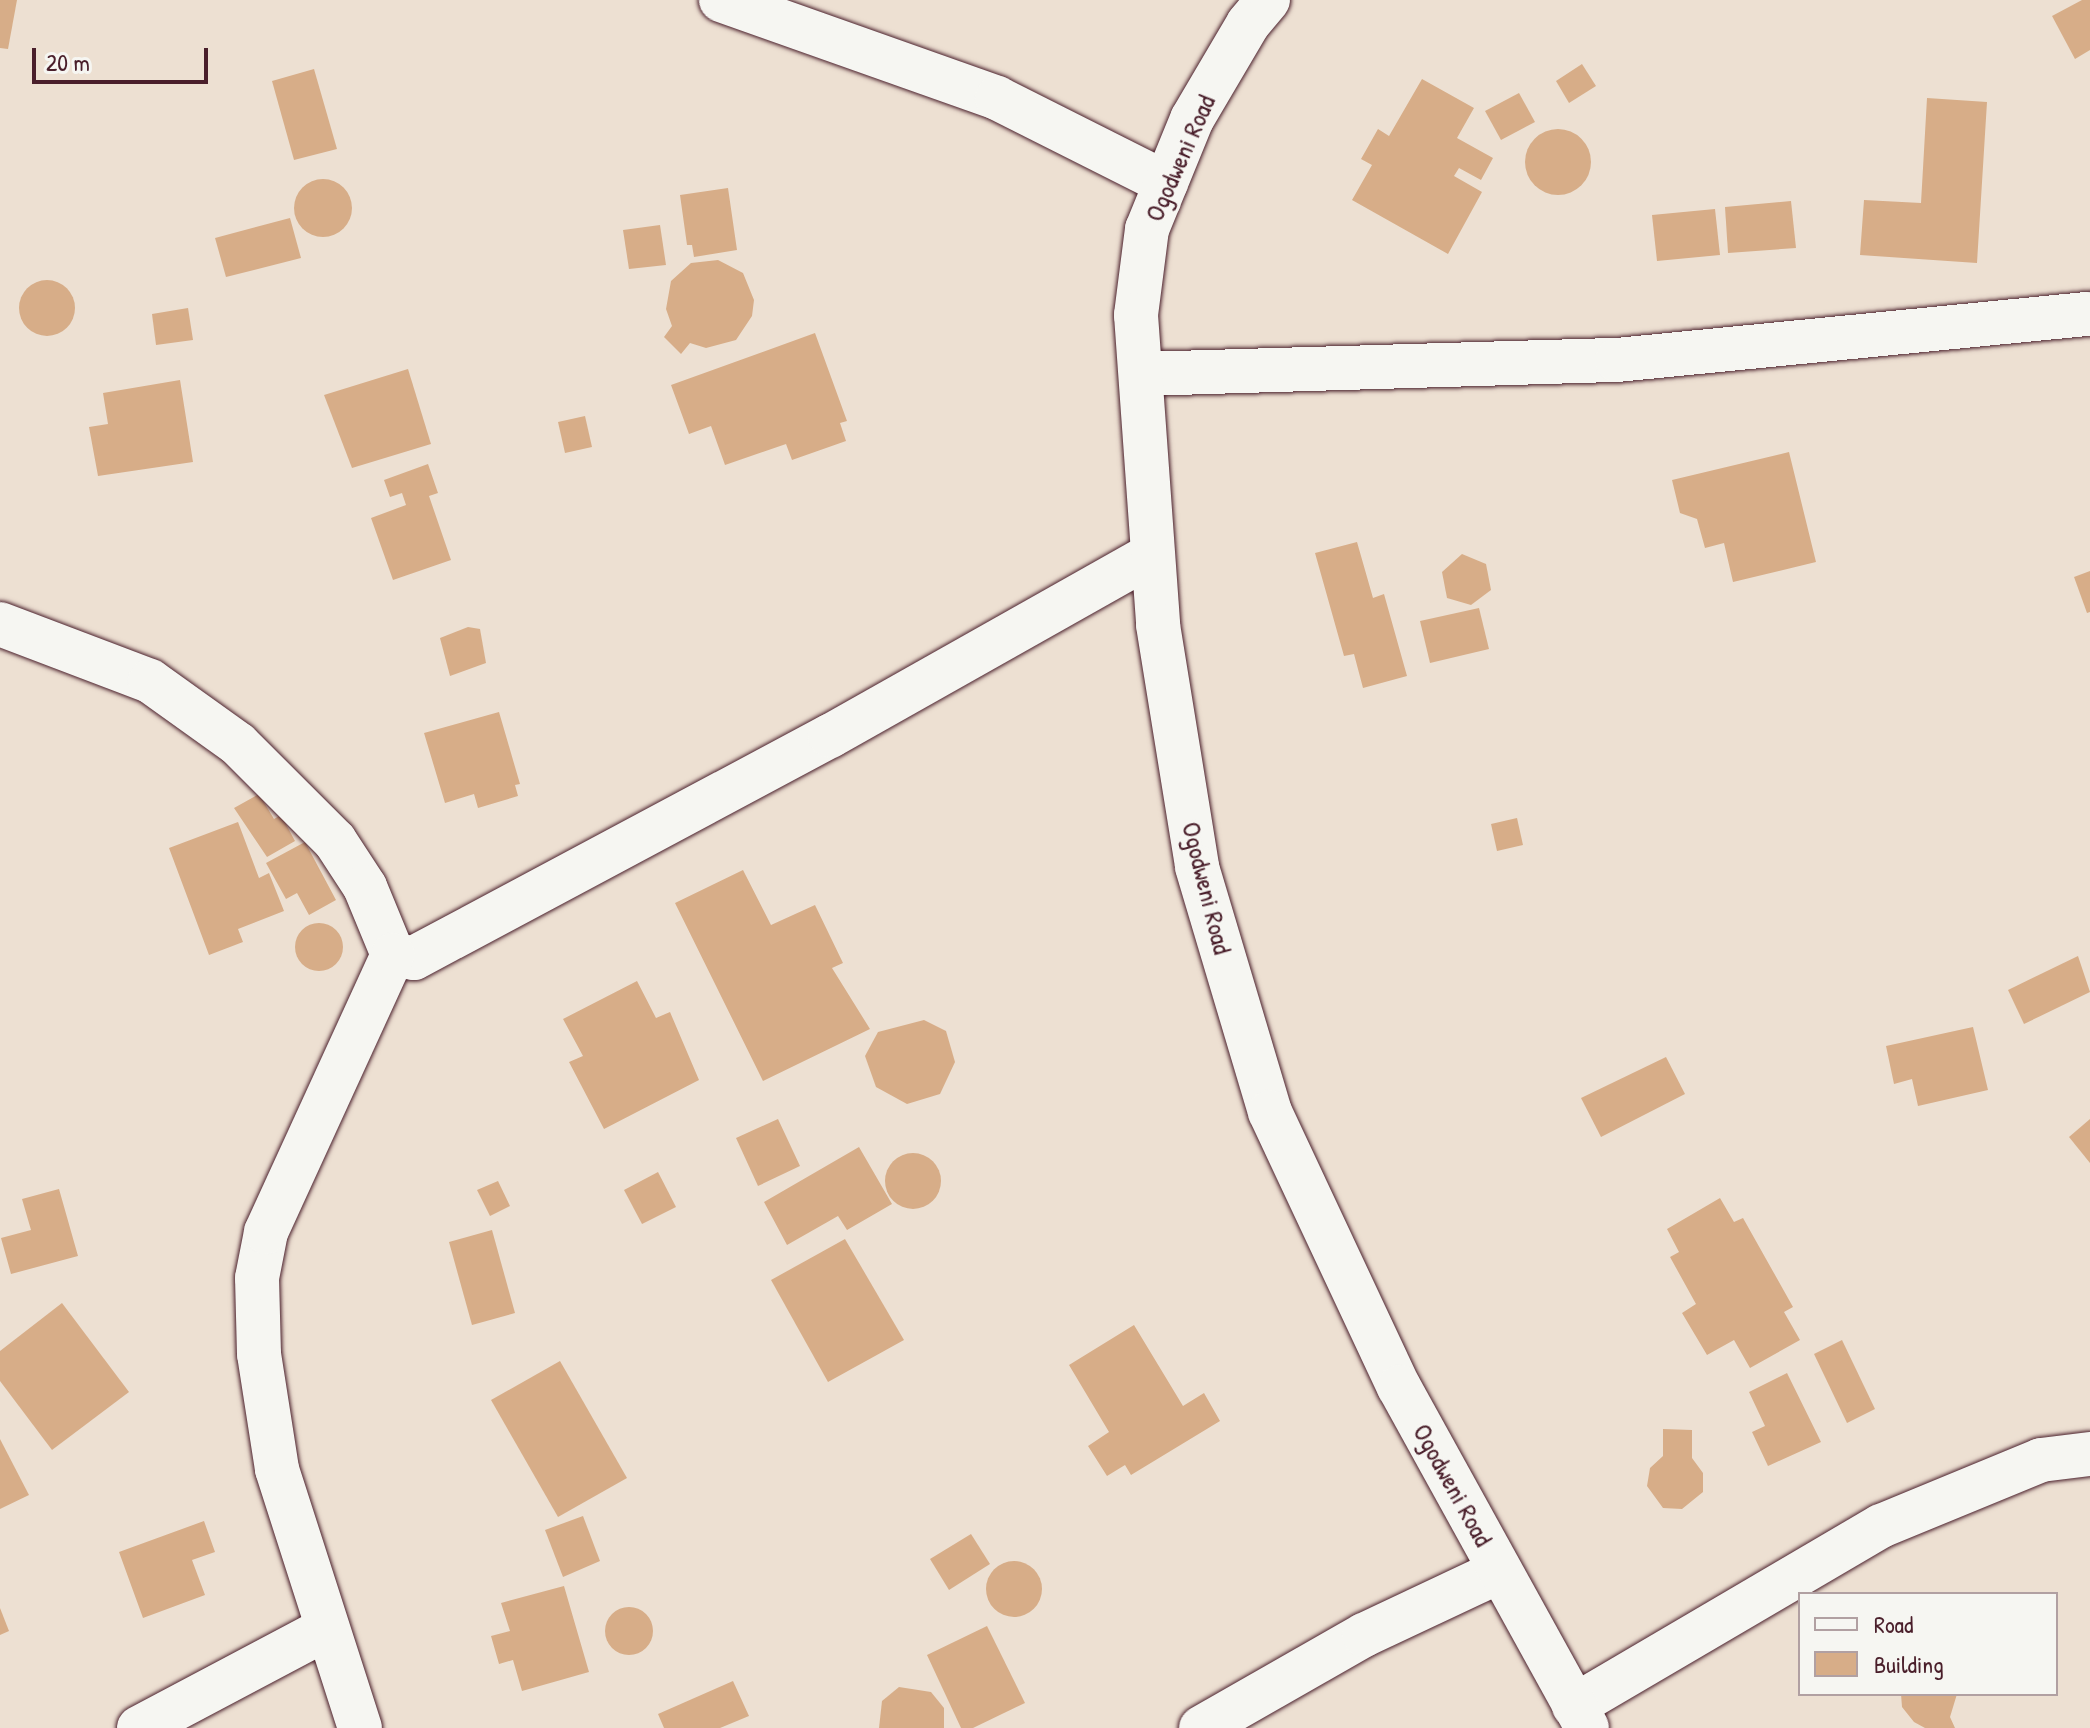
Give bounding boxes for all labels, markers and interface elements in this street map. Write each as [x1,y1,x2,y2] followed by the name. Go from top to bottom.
[36,32,212,82] scale bar
[46,46,90,78] text: 20 m
[1138,90,1222,226] street label: Ogodweni Road
[1176,819,1238,957] street label: Ogodweni Road
[1407,1418,1499,1552] street label: Ogodweni Road
[1798,1592,2058,1696] legend
[1874,1608,1913,1640] text: Road
[1874,1648,1944,1680] text: Building

